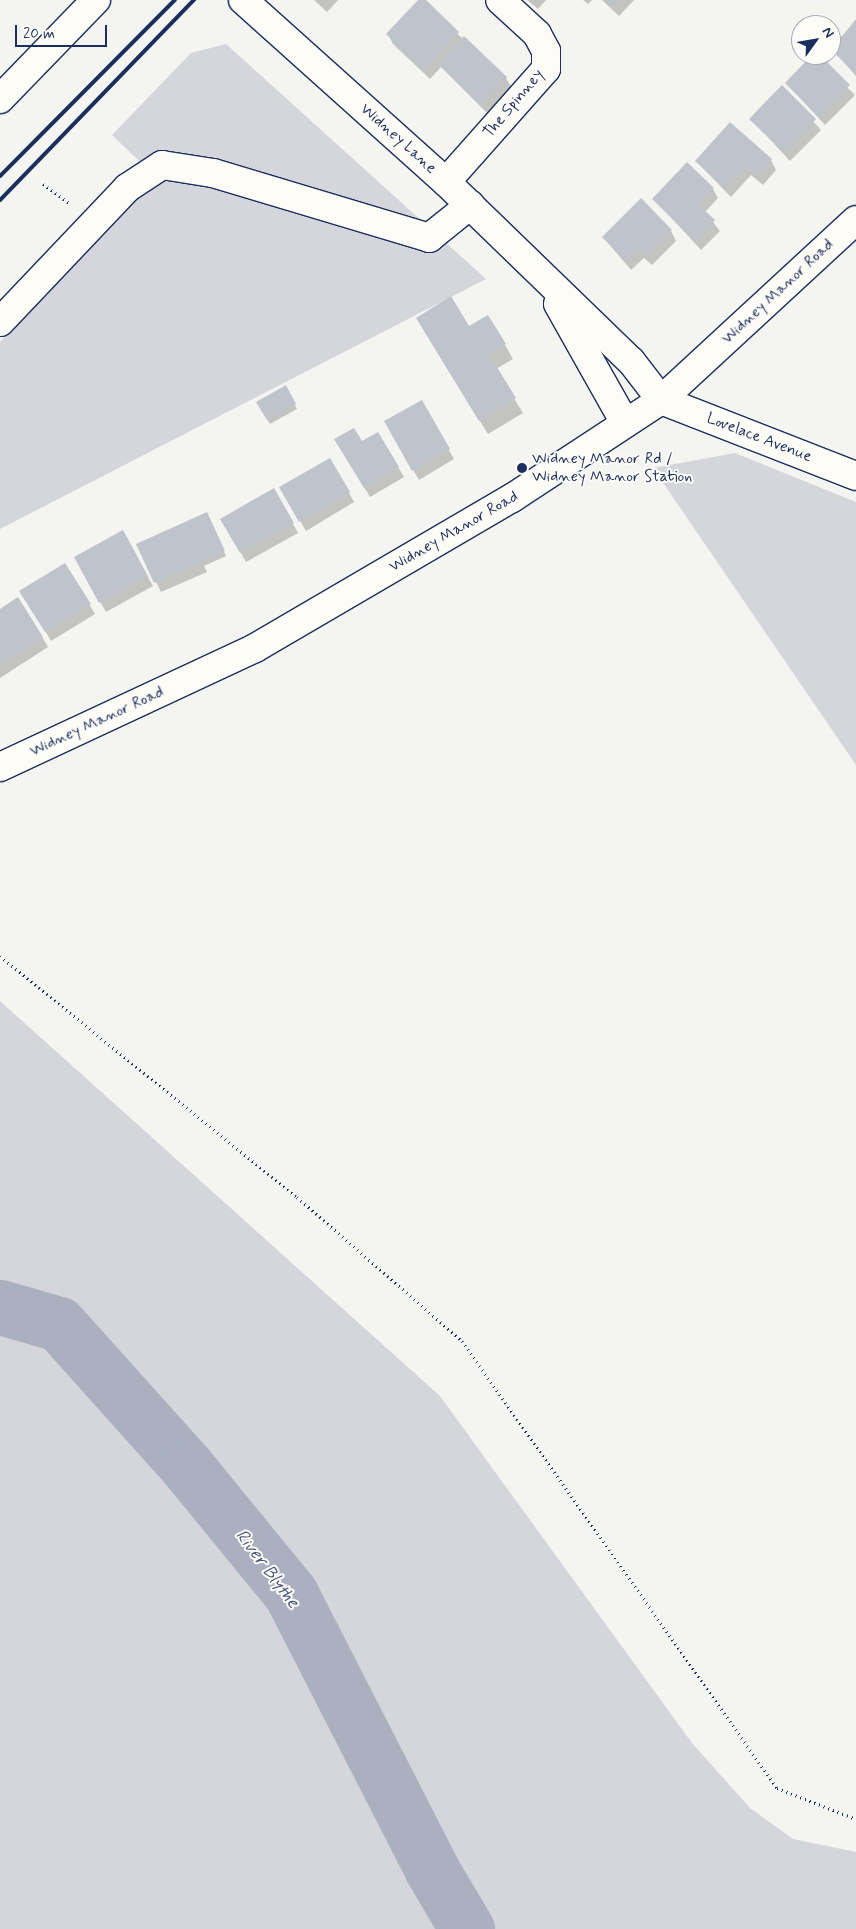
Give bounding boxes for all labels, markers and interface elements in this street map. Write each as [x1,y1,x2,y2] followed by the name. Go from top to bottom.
[18,15,110,47] scale bar
[791,15,841,65] north arrow
[23,24,55,44] text: 20 m
[818,24,838,41] text: N
[480,66,548,142] street label: The Spinney
[357,101,439,177] street label: Widney Lane
[721,238,835,346] street label: Widney Manor Road
[704,409,814,467] street label: Lovelace Avenue
[532,449,686,487] place label: Widney Manor Rd / Widney Manor Station
[516,462,528,474] marker: Widney Manor Rd / Widney Manor Station
[389,489,519,575] street label: Widney Manor Road
[30,684,164,760] street label: Widney Manor Road
[230,1525,304,1613] water label: River Blythe

